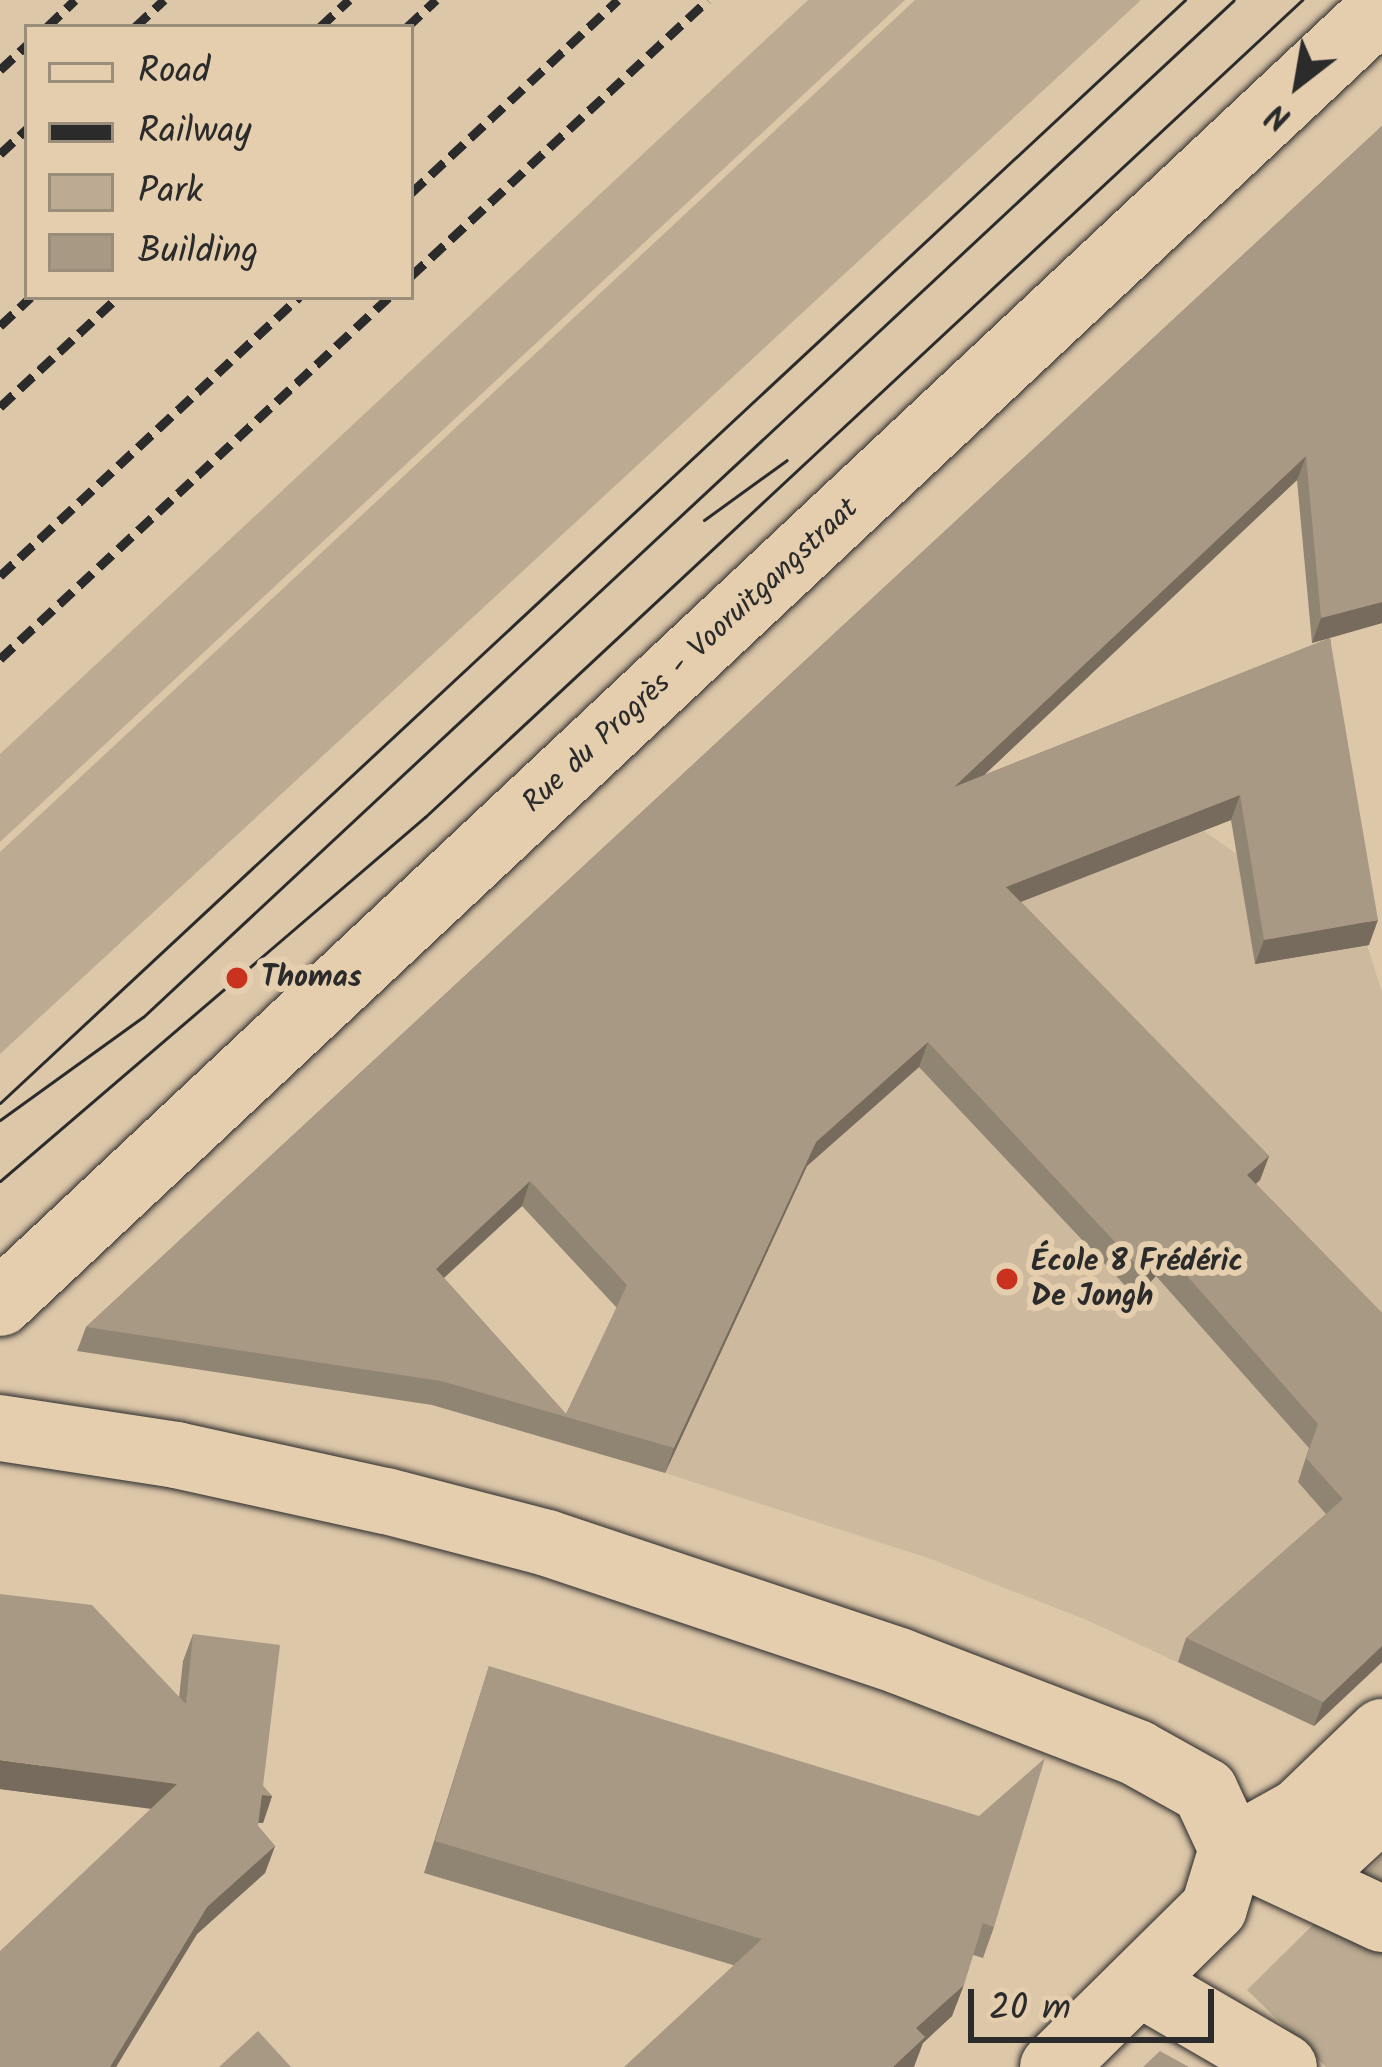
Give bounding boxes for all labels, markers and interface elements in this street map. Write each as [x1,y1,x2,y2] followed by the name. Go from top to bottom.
[24,24,414,300] legend
[1238,24,1358,144] north arrow
[138,44,210,101] text: Road
[1257,87,1302,143] text: N
[138,104,251,161] text: Railway
[138,164,203,221] text: Park
[138,224,258,281] text: Building
[516,491,866,821] street label: Rue du Progrès - Vooruitgangstraat
[261,960,362,996] place label: Thomas
[224,965,250,991] marker: Thomas
[1031,1244,1243,1314] place label: École 8 Frédéric De Jongh
[994,1266,1020,1292] marker: École 8 Frédéric De Jongh
[974,1965,1220,2039] scale bar
[989,1981,1071,2038] text: 20 m

